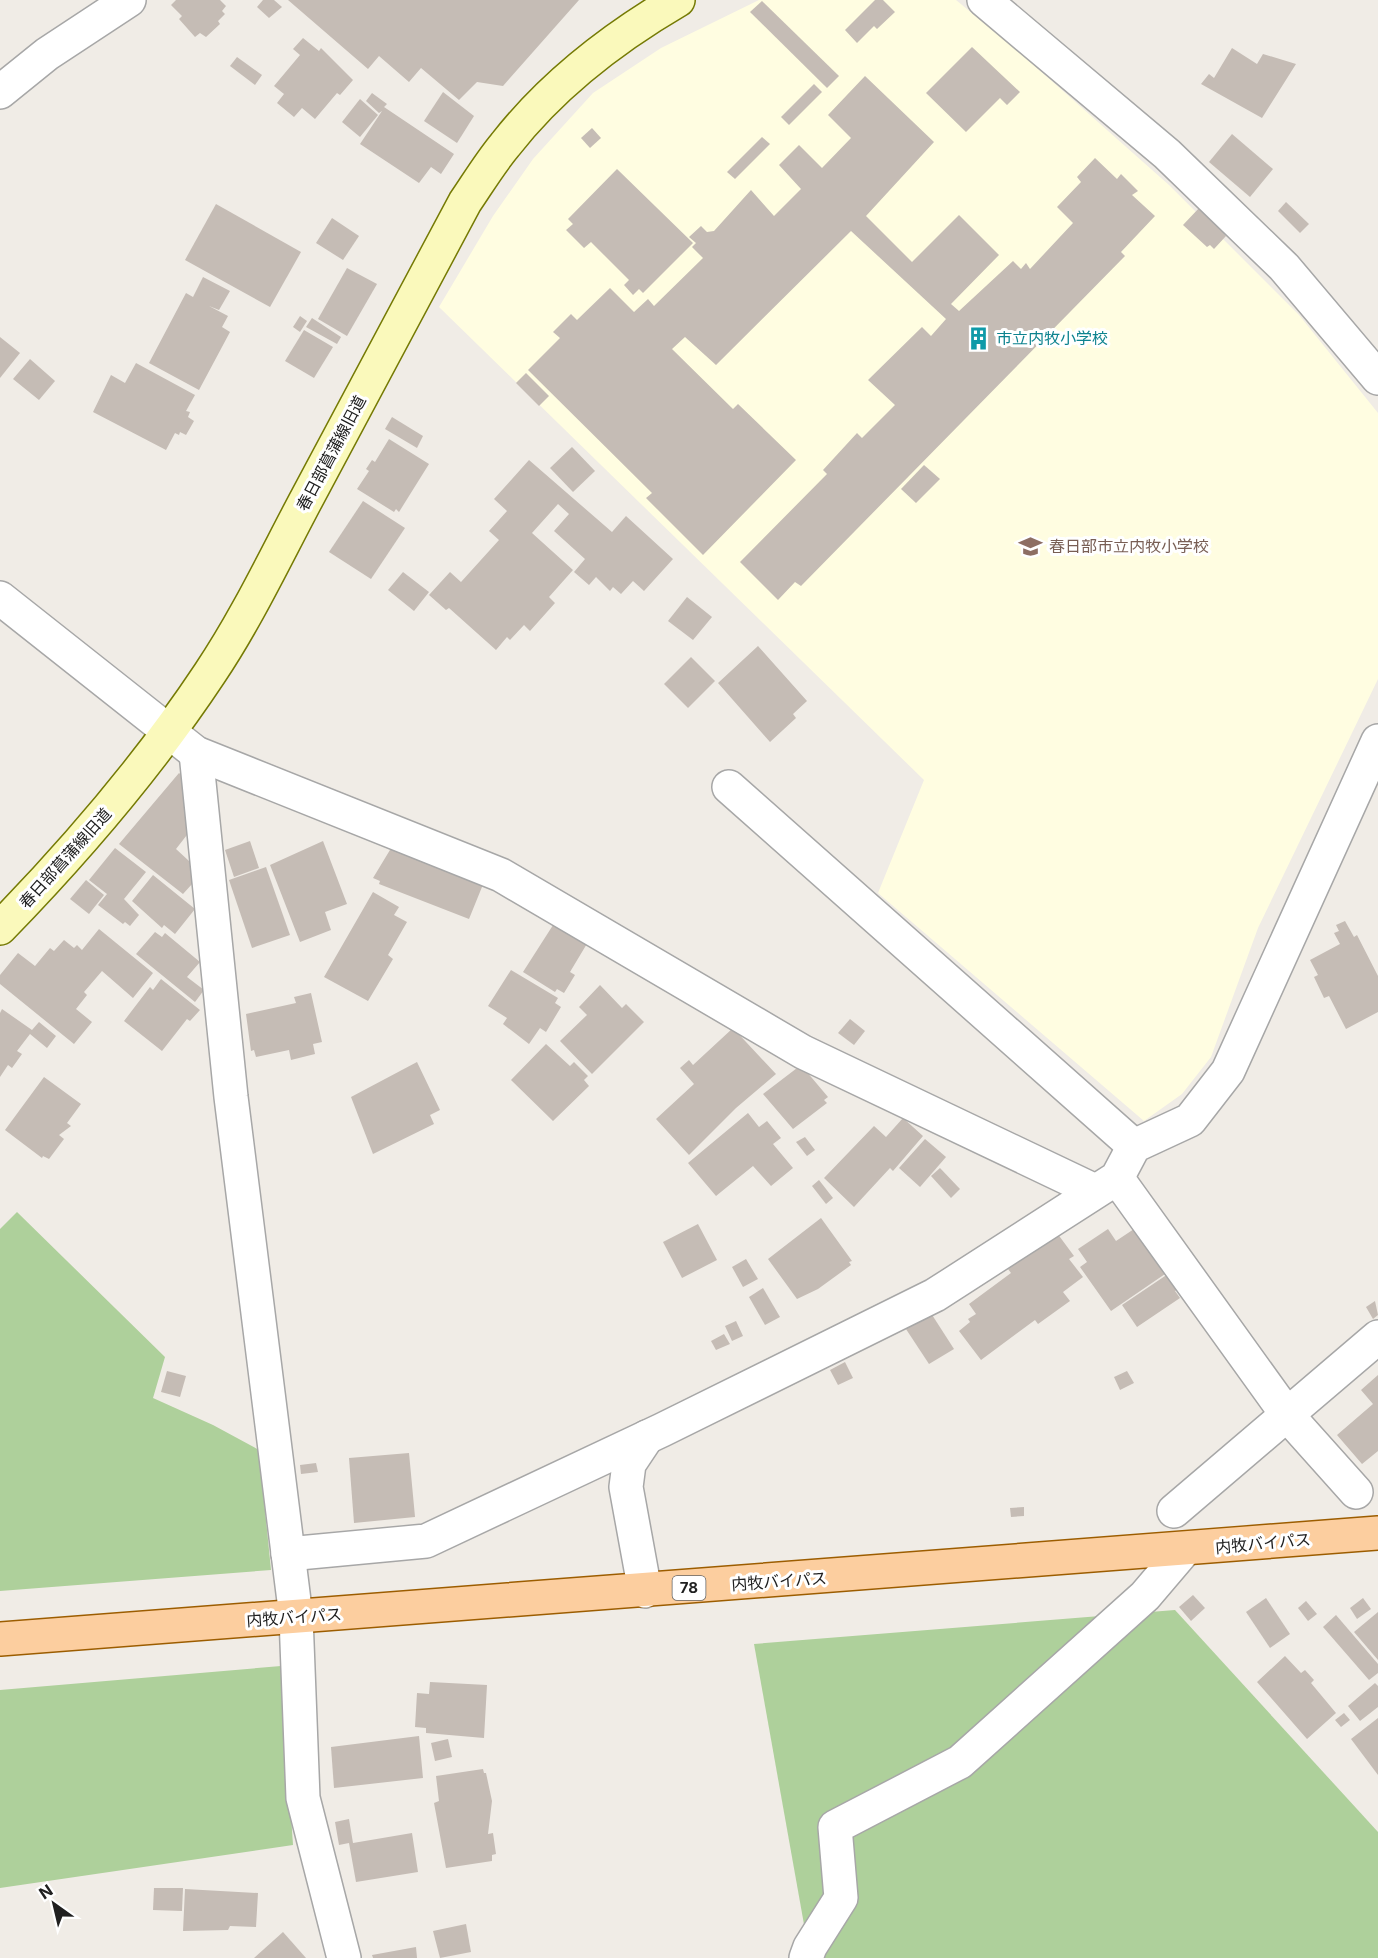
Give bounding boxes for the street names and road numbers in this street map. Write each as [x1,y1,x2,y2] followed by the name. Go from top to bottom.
[292,392,370,514] street label: 春日部菖蒲線旧道
[15,804,115,912] street label: 春日部菖蒲線旧道
[1214,1529,1312,1557] street label: 内牧バイパス
[731,1568,827,1594] street label: 内牧バイパス
[672,1576,706,1600] road number: 78
[246,1604,342,1630] street label: 内牧バイパス

